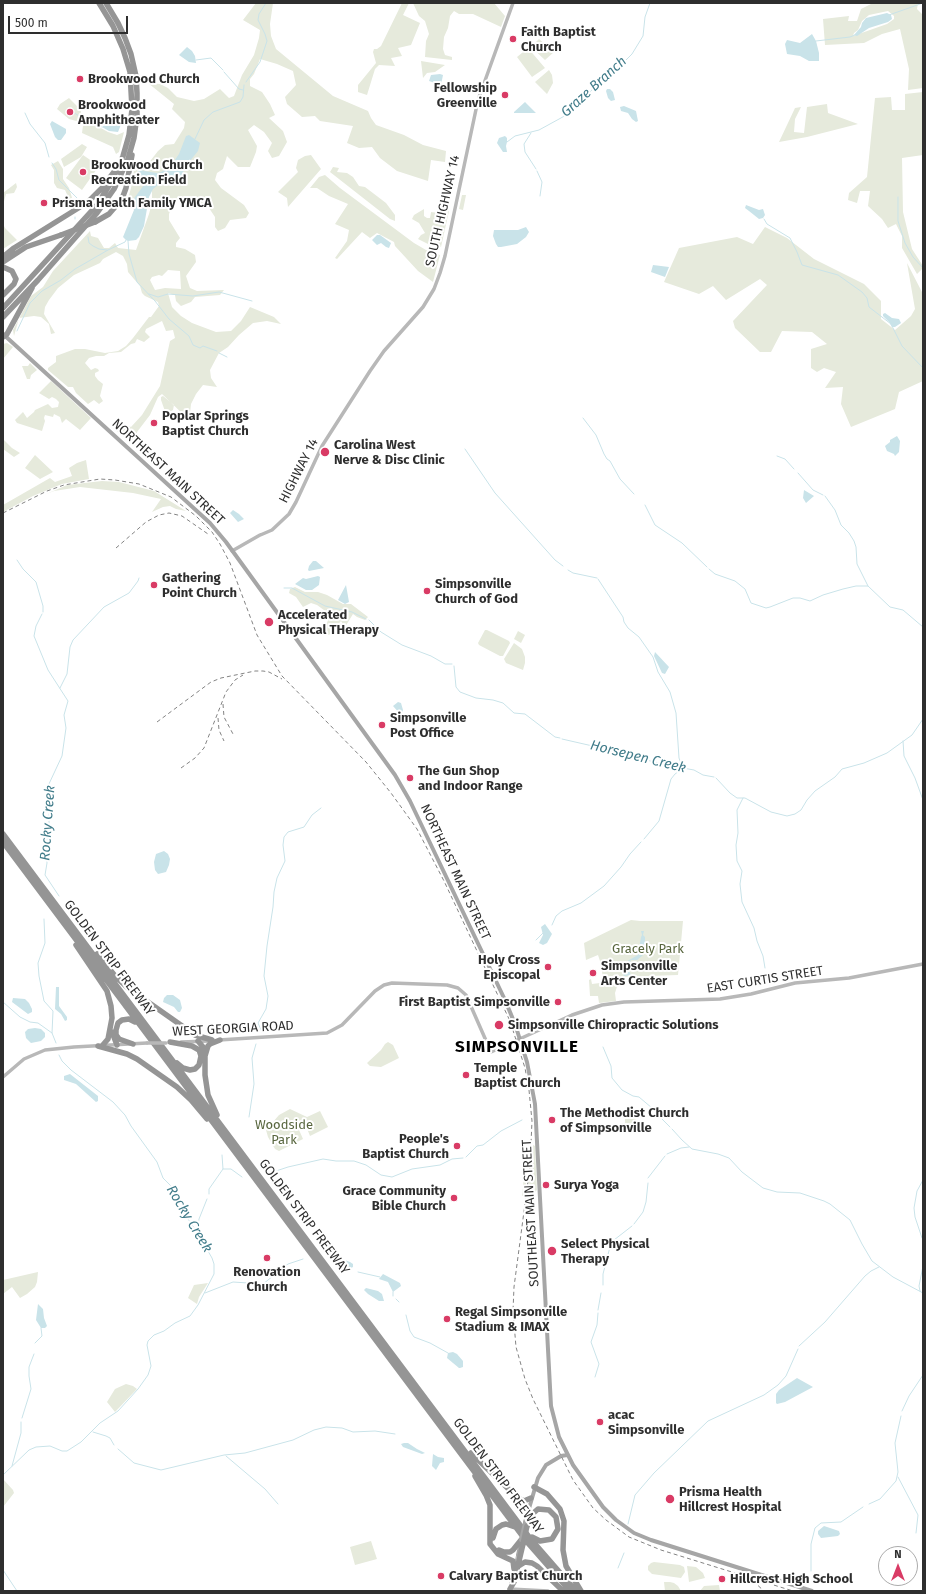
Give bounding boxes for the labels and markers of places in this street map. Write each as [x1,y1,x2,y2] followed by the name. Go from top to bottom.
[521,24,596,55] place label: Faith Baptist Church
[508,34,518,44] marker: Faith Baptist Church
[88,71,200,87] place label: Brookwood Church
[75,74,85,84] marker: Brookwood Church
[434,80,497,111] place label: Fellowship Greenville
[500,90,510,100] marker: Fellowship Greenville
[78,97,159,128] place label: Brookwood Amphitheater
[65,107,75,117] marker: Brookwood Amphitheater
[91,157,203,188] place label: Brookwood Church Recreation Field
[78,167,88,177] marker: Brookwood Church Recreation Field
[52,195,212,211] place label: Prisma Health Family YMCA
[39,198,49,208] marker: Prisma Health Family YMCA
[162,408,249,439] place label: Poplar Springs Baptist Church
[149,418,159,428] marker: Poplar Springs Baptist Church
[334,437,445,468] place label: Carolina West Nerve & Disc Clinic
[319,446,331,458] marker: Carolina West Nerve & Disc Clinic
[162,570,237,601] place label: Gathering Point Church
[435,576,518,607] place label: Simpsonville Church of God
[149,580,159,590] marker: Gathering Point Church
[422,586,432,596] marker: Simpsonville Church of God
[278,607,379,638] place label: Accelerated Physical THerapy
[263,616,275,628] marker: Accelerated Physical THerapy
[390,710,466,741] place label: Simpsonville Post Office
[377,720,387,730] marker: Simpsonville Post Office
[418,763,523,794] place label: The Gun Shop and Indoor Range
[405,773,415,783] marker: The Gun Shop and Indoor Range
[478,952,540,983] place label: Holy Cross Episcopal
[601,958,677,989] place label: Simpsonville Arts Center
[543,962,553,972] marker: Holy Cross Episcopal
[588,968,598,978] marker: Simpsonville Arts Center
[399,994,550,1010] place label: First Baptist Simpsonville
[553,997,563,1007] marker: First Baptist Simpsonville
[508,1017,719,1033] place label: Simpsonville Chiropractic Solutions
[493,1019,505,1031] marker: Simpsonville Chiropractic Solutions
[474,1060,561,1091] place label: Temple Baptist Church
[461,1070,471,1080] marker: Temple Baptist Church
[560,1105,689,1136] place label: The Methodist Church of Simpsonville
[547,1115,557,1125] marker: The Methodist Church of Simpsonville
[362,1131,449,1162] place label: People's Baptist Church
[452,1141,462,1151] marker: People's Baptist Church
[554,1177,619,1193] place label: Surya Yoga
[541,1180,551,1190] marker: Surya Yoga
[342,1183,446,1214] place label: Grace Community Bible Church
[449,1193,459,1203] marker: Grace Community Bible Church
[561,1236,649,1267] place label: Select Physical Therapy
[546,1245,558,1257] marker: Select Physical Therapy
[262,1253,272,1263] marker: Renovation Church
[233,1264,301,1295] place label: Renovation Church
[455,1304,567,1335] place label: Regal Simpsonville Stadium & IMAX
[442,1314,452,1324] marker: Regal Simpsonville Stadium & IMAX
[608,1407,684,1438] place label: acac Simpsonville
[595,1417,605,1427] marker: acac Simpsonville
[679,1484,781,1515] place label: Prisma Health Hillcrest Hospital
[664,1493,676,1505] marker: Prisma Health Hillcrest Hospital
[449,1568,582,1584] place label: Calvary Baptist Church
[436,1571,446,1581] marker: Calvary Baptist Church
[730,1571,853,1587] place label: Hillcrest High School
[717,1574,727,1584] marker: Hillcrest High School

